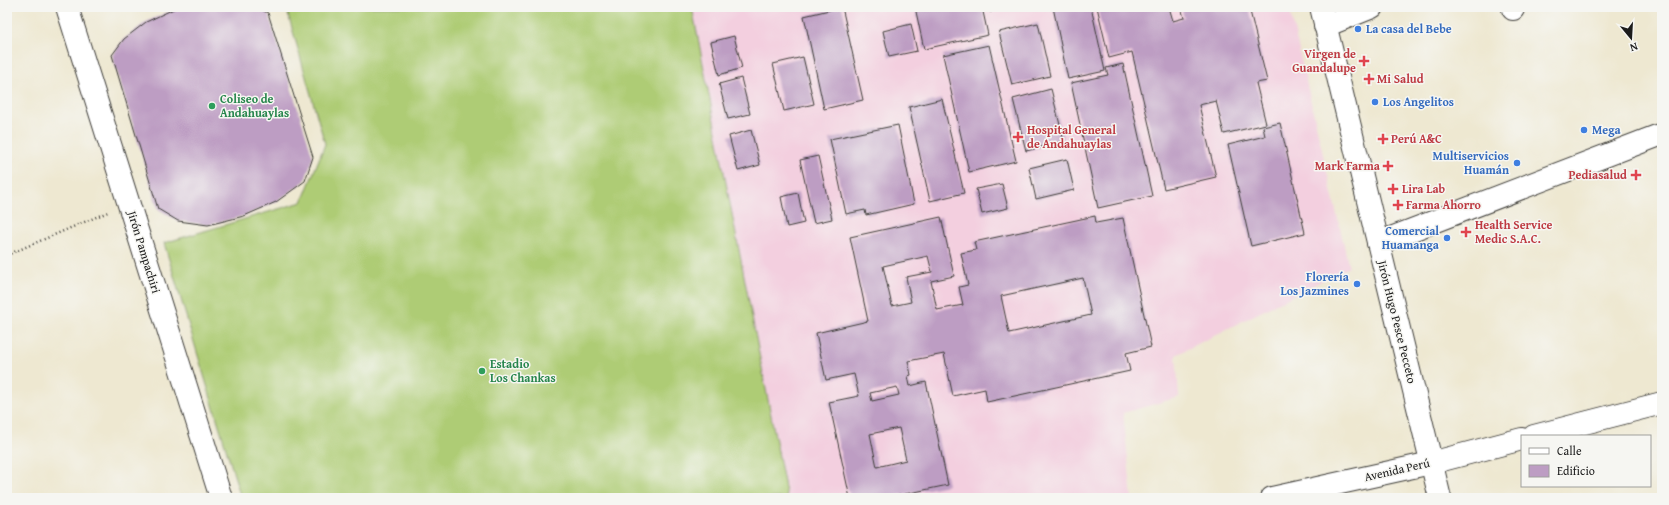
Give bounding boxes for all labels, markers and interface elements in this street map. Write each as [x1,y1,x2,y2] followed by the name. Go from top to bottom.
[1611,18,1651,58] north arrow
[1366,20,1452,37] place label: La casa del Bebe
[1353,24,1363,34] marker: La casa del Bebe
[1628,39,1640,56] text: N
[1292,45,1356,76] place label: Virgen de Guandalupe
[1359,56,1369,66] marker: Virgen de Guandalupe
[1377,70,1424,87] place label: Mi Salud
[1364,74,1374,84] marker: Mi Salud
[220,90,289,121] place label: Coliseo de Andahuaylas
[1383,93,1454,110] place label: Los Angelitos
[1370,97,1380,107] marker: Los Angelitos
[207,101,217,111] marker: Coliseo de Andahuaylas
[1027,121,1116,152] place label: Hospital General de Andahuaylas
[1592,121,1622,138] place label: Mega
[1579,125,1589,135] marker: Mega
[1391,130,1442,147] place label: Perú A&C
[1012,131,1024,143] marker: Hospital General de Andahuaylas
[1378,134,1388,144] marker: Perú A&C
[1433,147,1509,178] place label: Multiservicios Huamán
[1315,157,1381,174] place label: Mark Farma
[1512,158,1522,168] marker: Multiservicios Huamán
[1383,161,1393,171] marker: Mark Farma
[1569,166,1627,183] place label: Pediasalud
[1630,169,1642,181] marker: Pediasalud
[1402,180,1446,197] place label: Lira Lab
[1387,183,1399,195] marker: Lira Lab
[1406,196,1481,213] place label: Farma Ahorro
[1393,200,1403,210] marker: Farma Ahorro
[123,207,165,296] street label: Jirón Pampachiri
[1475,216,1552,247] place label: Health Service Medic S.A.C.
[1382,222,1440,253] place label: Comercial Huamanga
[1460,226,1472,238] marker: Health Service Medic S.A.C.
[1442,233,1452,243] marker: Comercial Huamanga
[1374,257,1421,385] street label: Jirón Hugo Pesce Pecceto
[1280,268,1350,299] place label: Florería Los Jazmines
[1352,279,1362,289] marker: Florería Los Jazmines
[490,355,556,386] place label: Estadio Los Chankas
[477,366,487,376] marker: Estadio Los Chankas
[1521,435,1651,487] legend
[1557,442,1582,459] text: Calle
[1363,454,1432,485] street label: Avenida Perú
[1557,462,1595,479] text: Edificio

